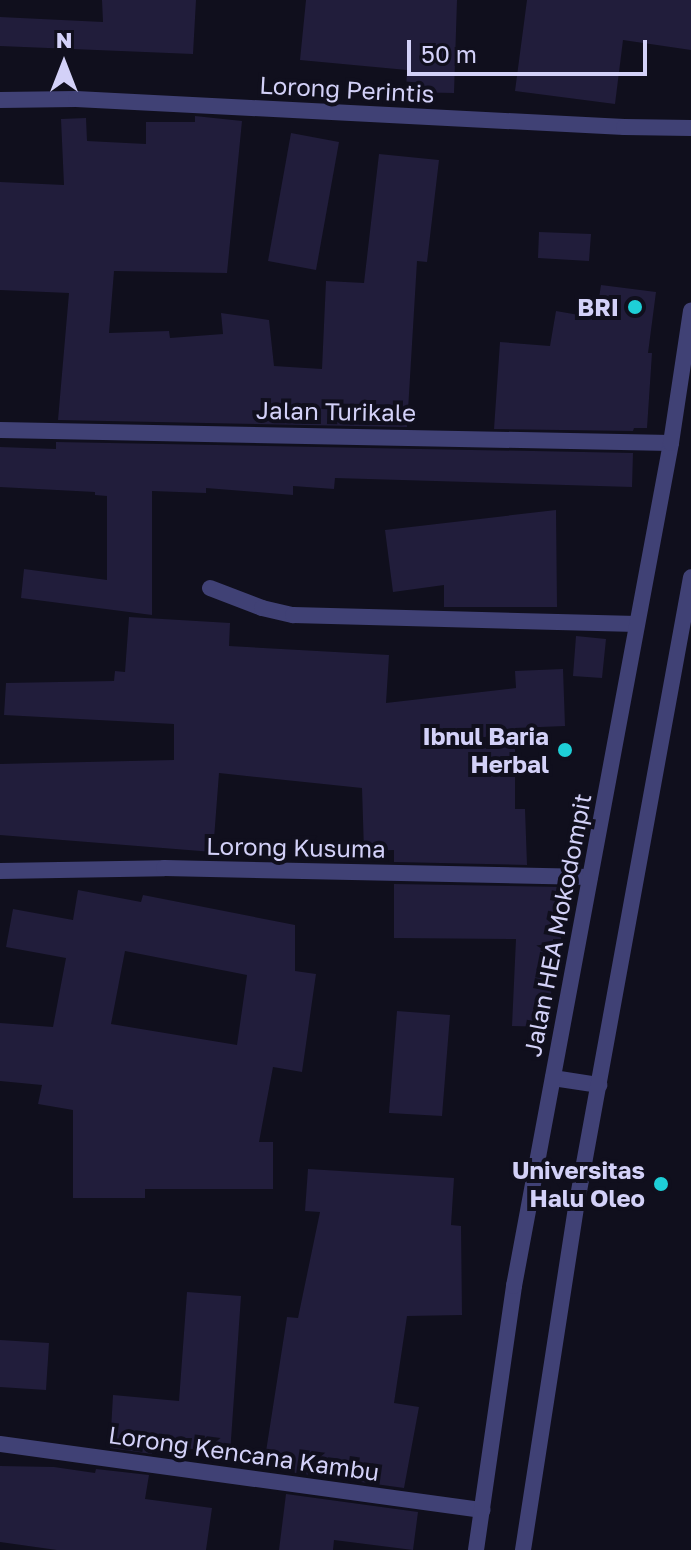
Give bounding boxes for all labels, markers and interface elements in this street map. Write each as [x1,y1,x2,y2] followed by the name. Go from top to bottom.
[24,24,104,104] north arrow
[411,24,651,74] scale bar
[56,26,72,53] text: N
[421,39,477,68] text: 50 m
[259,70,435,108] street label: Lorong Perintis
[577,293,619,321] place label: BRI
[626,298,644,316] marker: BRI
[256,395,416,427] street label: Jalan Turikale
[423,722,549,778] place label: Ibnul Baria Herbal
[556,741,574,759] marker: Ibnul Baria Herbal
[517,791,597,1059] street label: Jalan HEA Mokodompit
[206,831,386,863] street label: Lorong Kusuma
[512,1156,645,1212] place label: Universitas Halu Oleo
[652,1175,670,1193] marker: Universitas Halu Oleo
[107,1420,381,1486] street label: Lorong Kencana Kambu

